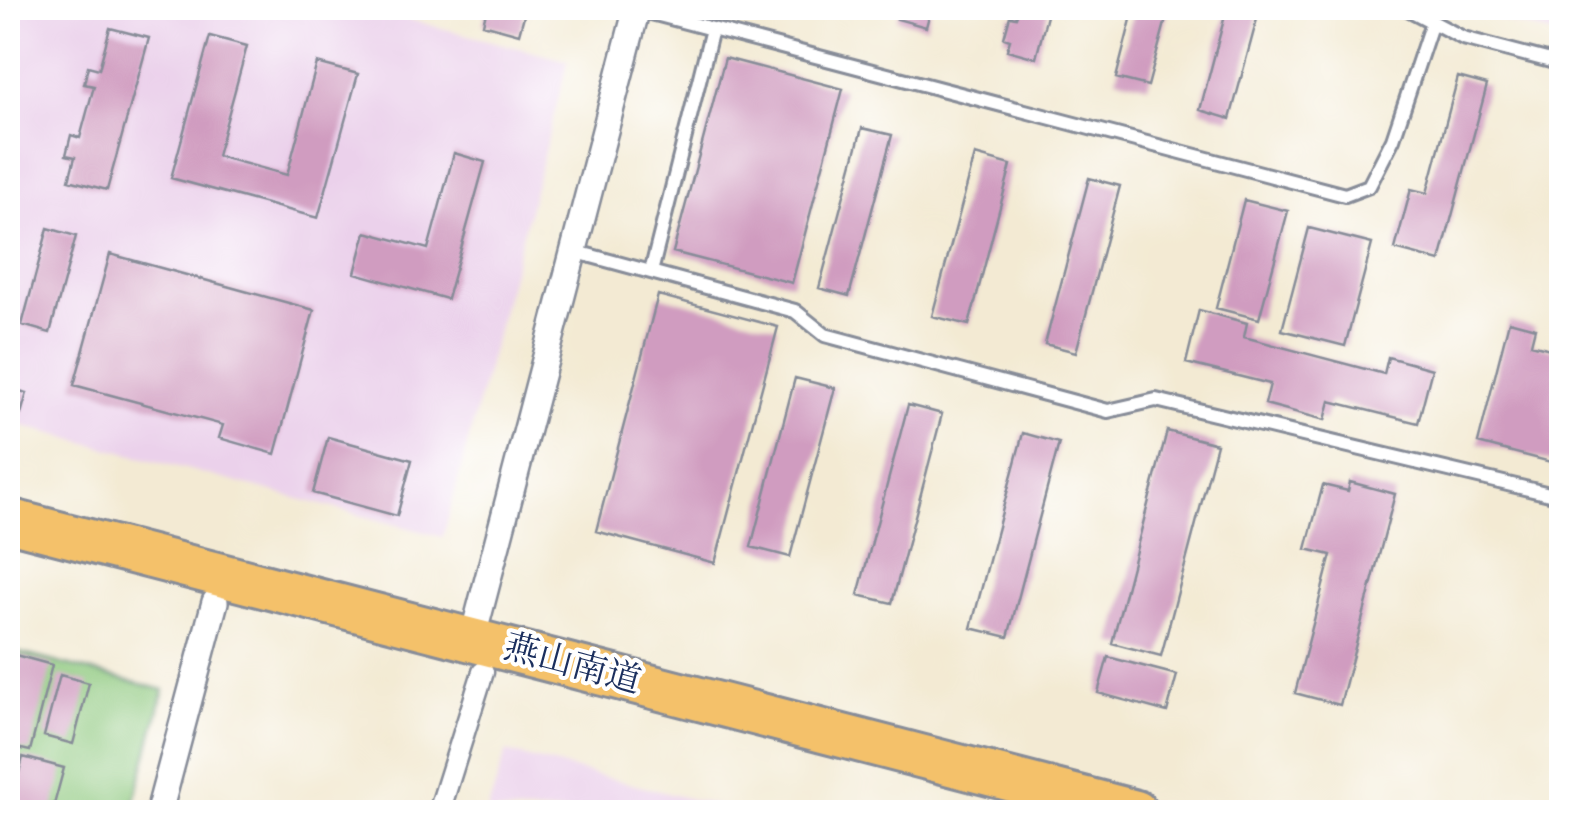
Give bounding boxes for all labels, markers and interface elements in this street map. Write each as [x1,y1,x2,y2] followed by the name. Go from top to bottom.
[498,625,646,707] street label: 燕山南道

